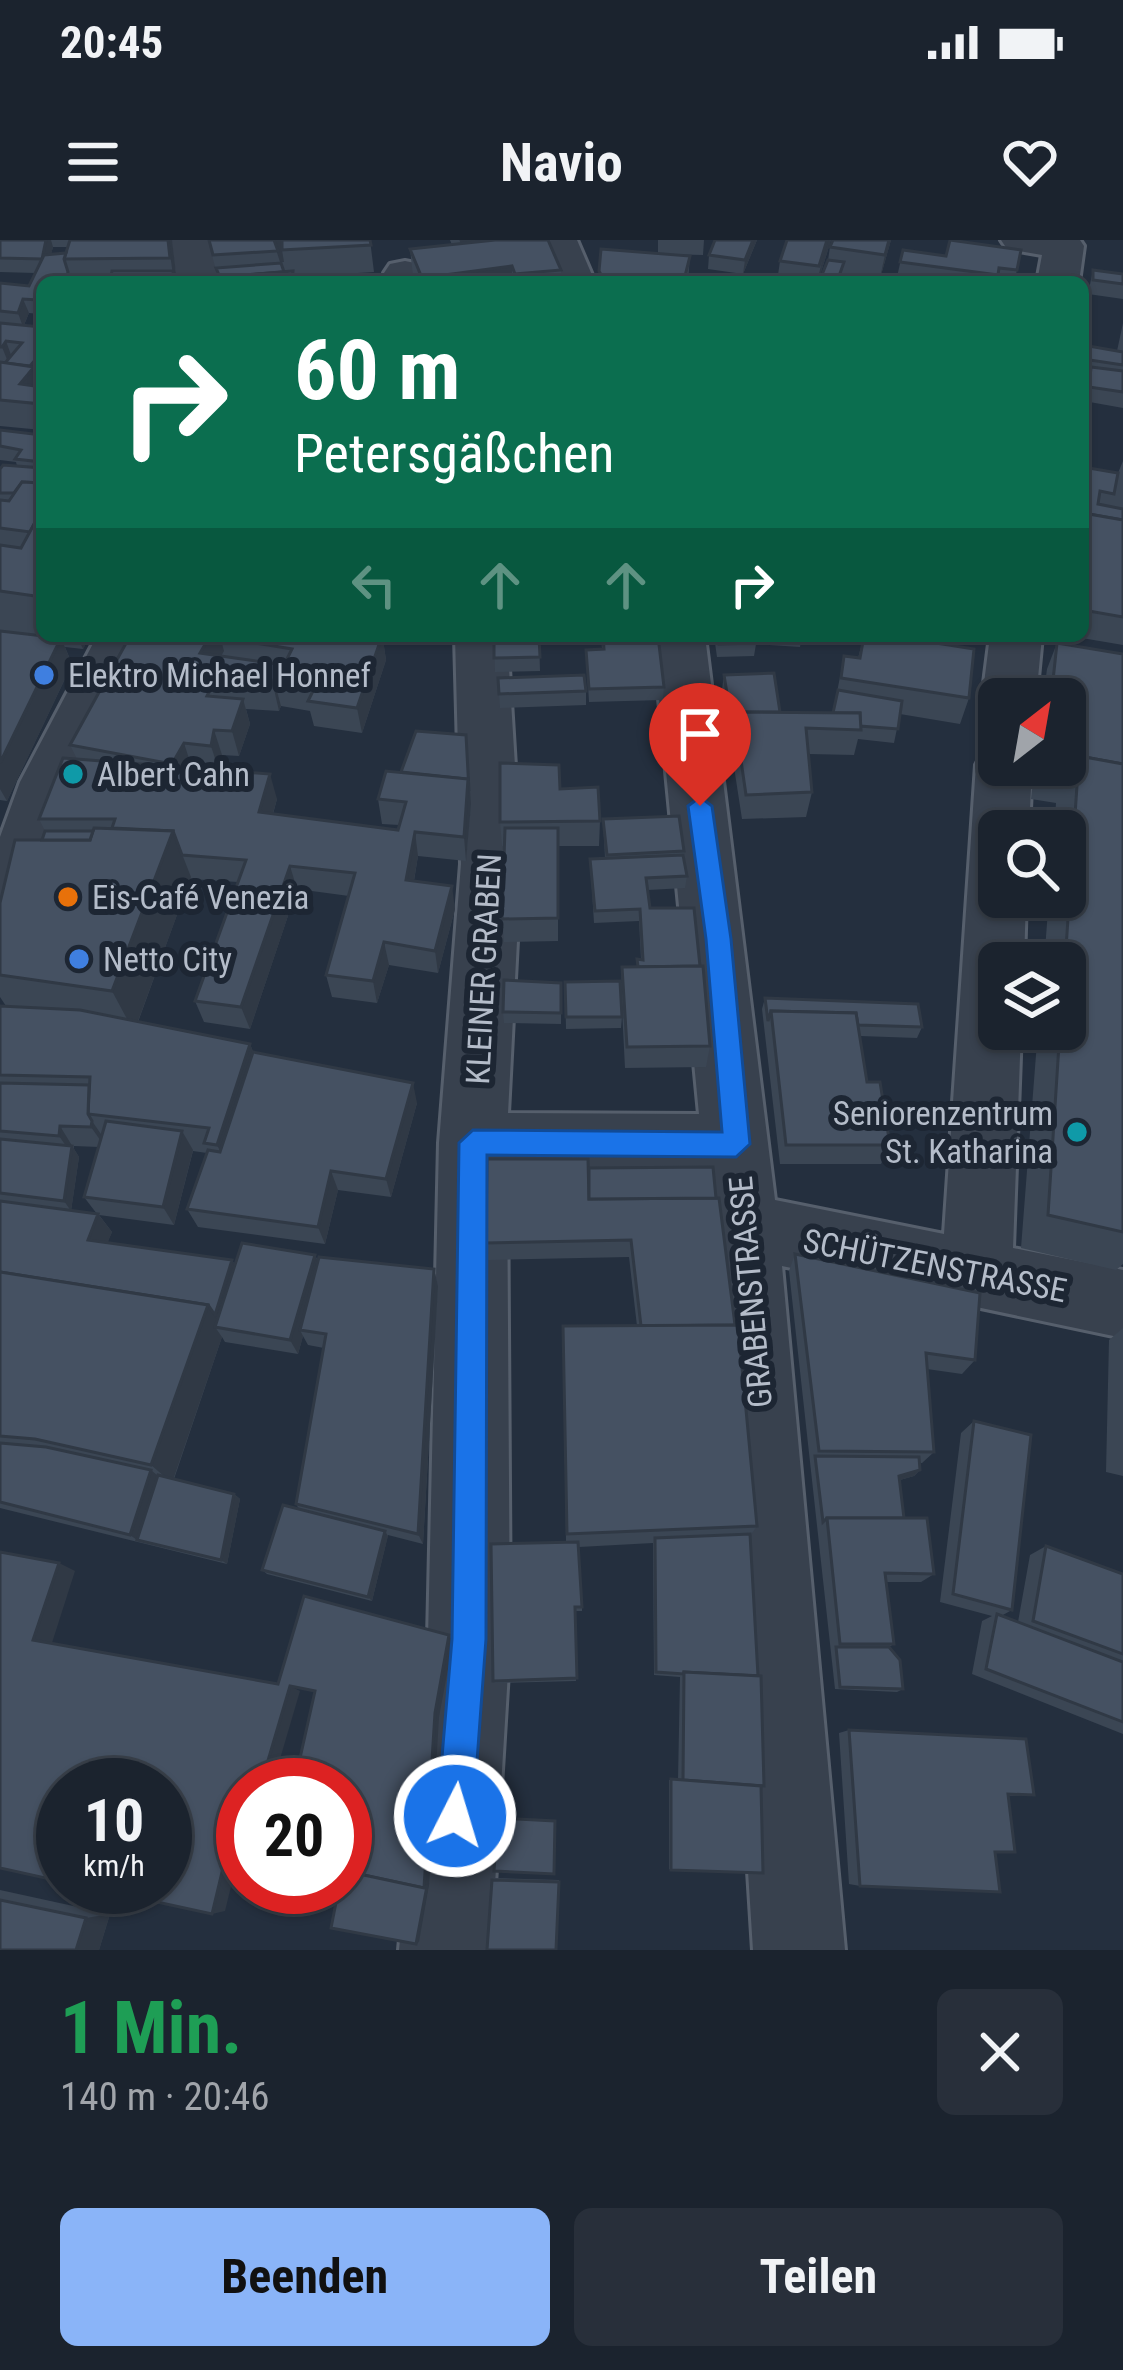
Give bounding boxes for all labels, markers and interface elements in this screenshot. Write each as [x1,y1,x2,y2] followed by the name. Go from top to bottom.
[60,16,163,69] text: 20:45
[60,129,126,195] icon: menu
[997,129,1063,195] icon: heart
[500,131,623,194] text: Navio
[294,321,461,420] text: 60 m
[96,324,252,480] icon: right
[294,422,614,485] text: Petersgäßchen
[341,552,407,618] icon: left
[467,552,533,618] icon: ahead
[593,552,659,618] icon: ahead
[719,552,785,618] icon: right
[68,656,372,695] place label: Elektro Michael Honnef
[31,662,57,688] marker: Elektro Michael Honnef
[978,678,1086,786] north arrow
[978,678,1086,1050] map controls
[649,683,751,806] pin
[667,701,733,767] icon: arrive
[97,755,250,794] place label: Albert Cahn
[60,761,86,787] marker: Albert Cahn
[978,810,1086,918] button: search
[458,853,509,1085] street label: KLEINER GRABEN
[92,878,309,917] place label: Eis-Café Venezia
[55,884,81,910] marker: Eis-Café Venezia
[103,940,232,979] place label: Netto City
[978,942,1086,1050] button: layers
[66,946,92,972] marker: Netto City
[833,1094,1053,1171] place label: Seniorenzentrum St. Katharina
[1064,1119,1090,1145] marker: Seniorenzentrum St. Katharina
[721,1175,780,1409] street label: GRABENSTRASSE
[800,1221,1070,1310] street label: SCHÜTZENSTRASSE
[392,1753,518,1879] position arrow
[216,1758,372,1914] speed limit sign: 20
[84,1785,144,1856] text: 10
[83,1848,145,1883] text: km/h
[60,1986,242,2071] text: 1 Min.
[937,1989,1063,2115] button: close
[60,2074,270,2120] text: 140 m · 20:46
[60,2208,550,2346] button: Beenden
[574,2208,1063,2346] button: Teilen

